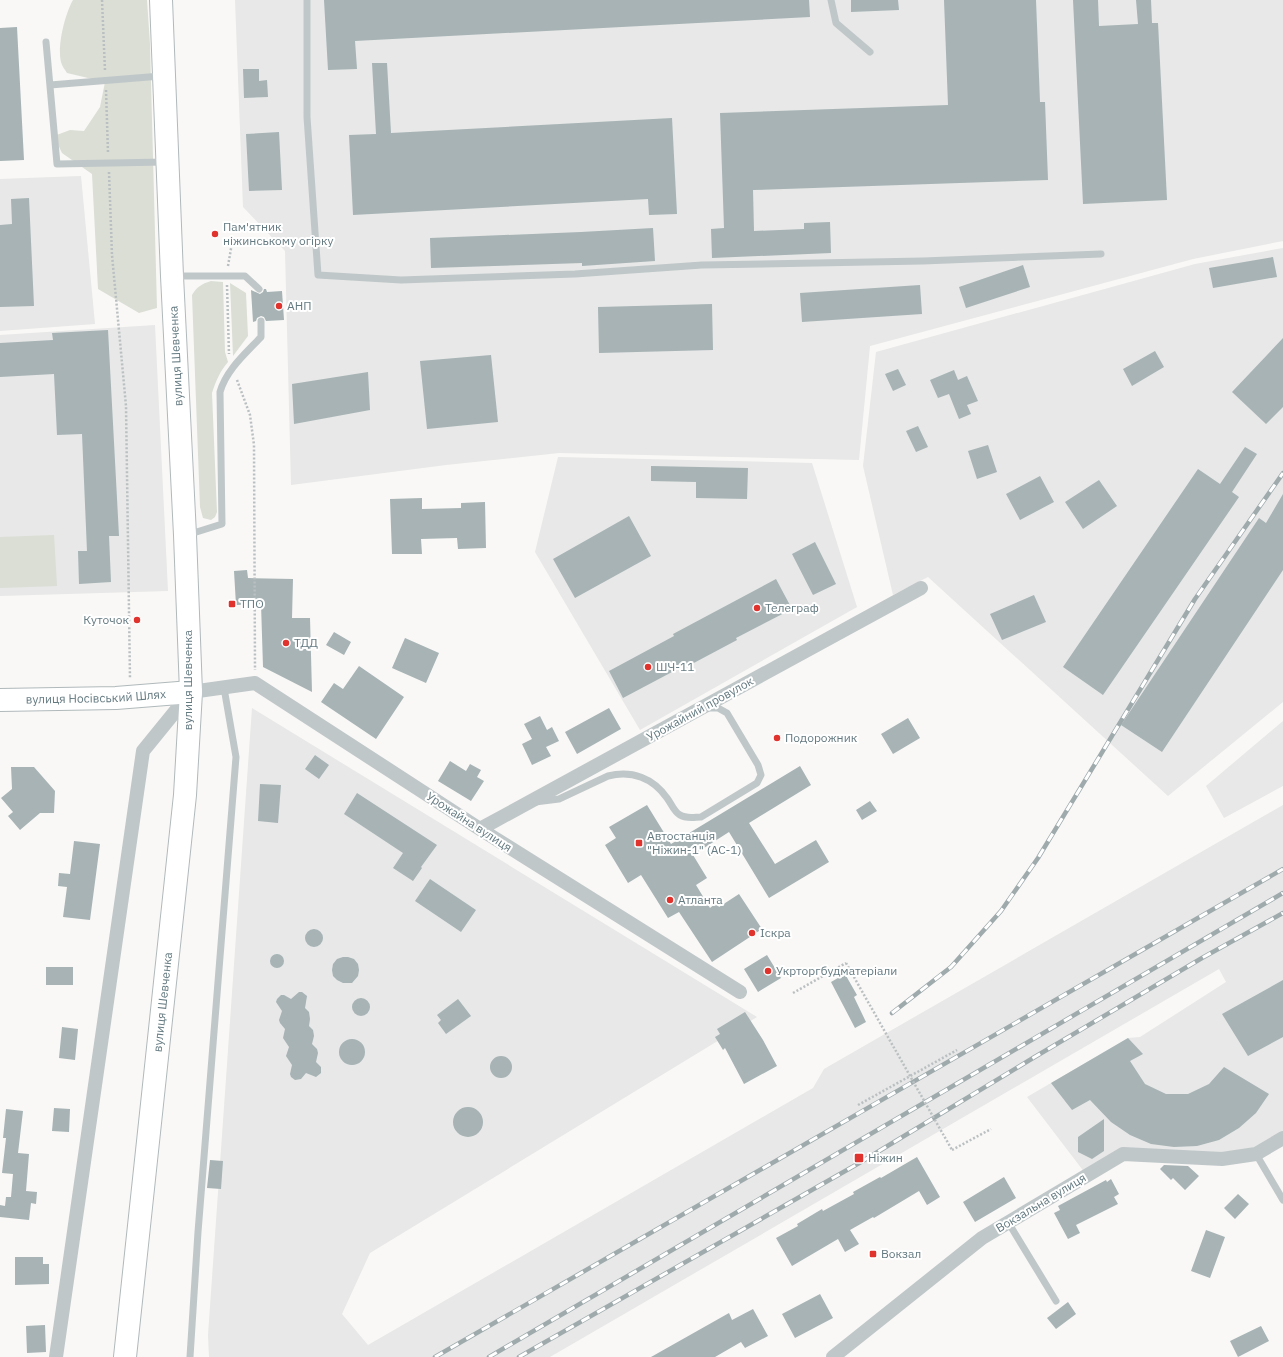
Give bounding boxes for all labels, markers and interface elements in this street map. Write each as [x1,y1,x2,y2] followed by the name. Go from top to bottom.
[223,219,333,248] place label: Пам'ятник ніжинському огірку
[210,229,220,239] marker: Пам'ятник ніжинському огірку
[287,298,312,313] place label: АНП
[274,301,284,311] marker: АНП
[165,305,186,407] street label: вулиця Шевченка
[240,596,264,611] place label: ТПО
[227,599,237,609] marker: ТПО
[765,600,819,615] place label: Телеграф
[752,603,762,613] marker: Телеграф
[83,612,129,627] place label: Куточок
[132,615,142,625] marker: Куточок
[180,629,195,730] street label: вулиця Шевченка
[294,635,318,650] place label: ТДД
[281,638,291,648] marker: ТДД
[656,659,694,674] place label: ШЧ-11
[643,662,653,672] marker: ШЧ-11
[644,673,756,744] street label: Урожайний провулок
[26,686,167,707] street label: вулиця Носівський Шлях
[785,730,858,745] place label: Подорожник
[772,733,782,743] marker: Подорожник
[424,788,515,855] street label: Урожайна вулиця
[647,828,741,857] place label: Автостанція "Ніжин-1" (АС-1)
[634,838,644,848] marker: Автостанція "Ніжин-1" (АС-1)
[678,892,723,907] place label: Атланта
[665,895,675,905] marker: Атланта
[760,925,791,940] place label: Іскра
[747,928,757,938] marker: Іскра
[150,951,175,1053] street label: вулиця Шевченка
[776,963,897,978] place label: Укрторгбудматеріали
[763,966,773,976] marker: Укрторгбудматеріали
[868,1150,903,1165] place label: Ніжин
[853,1152,865,1164] marker: Ніжин
[993,1170,1089,1235] street label: Вокзальна вулиця
[881,1246,921,1261] place label: Вокзал
[868,1249,878,1259] marker: Вокзал

